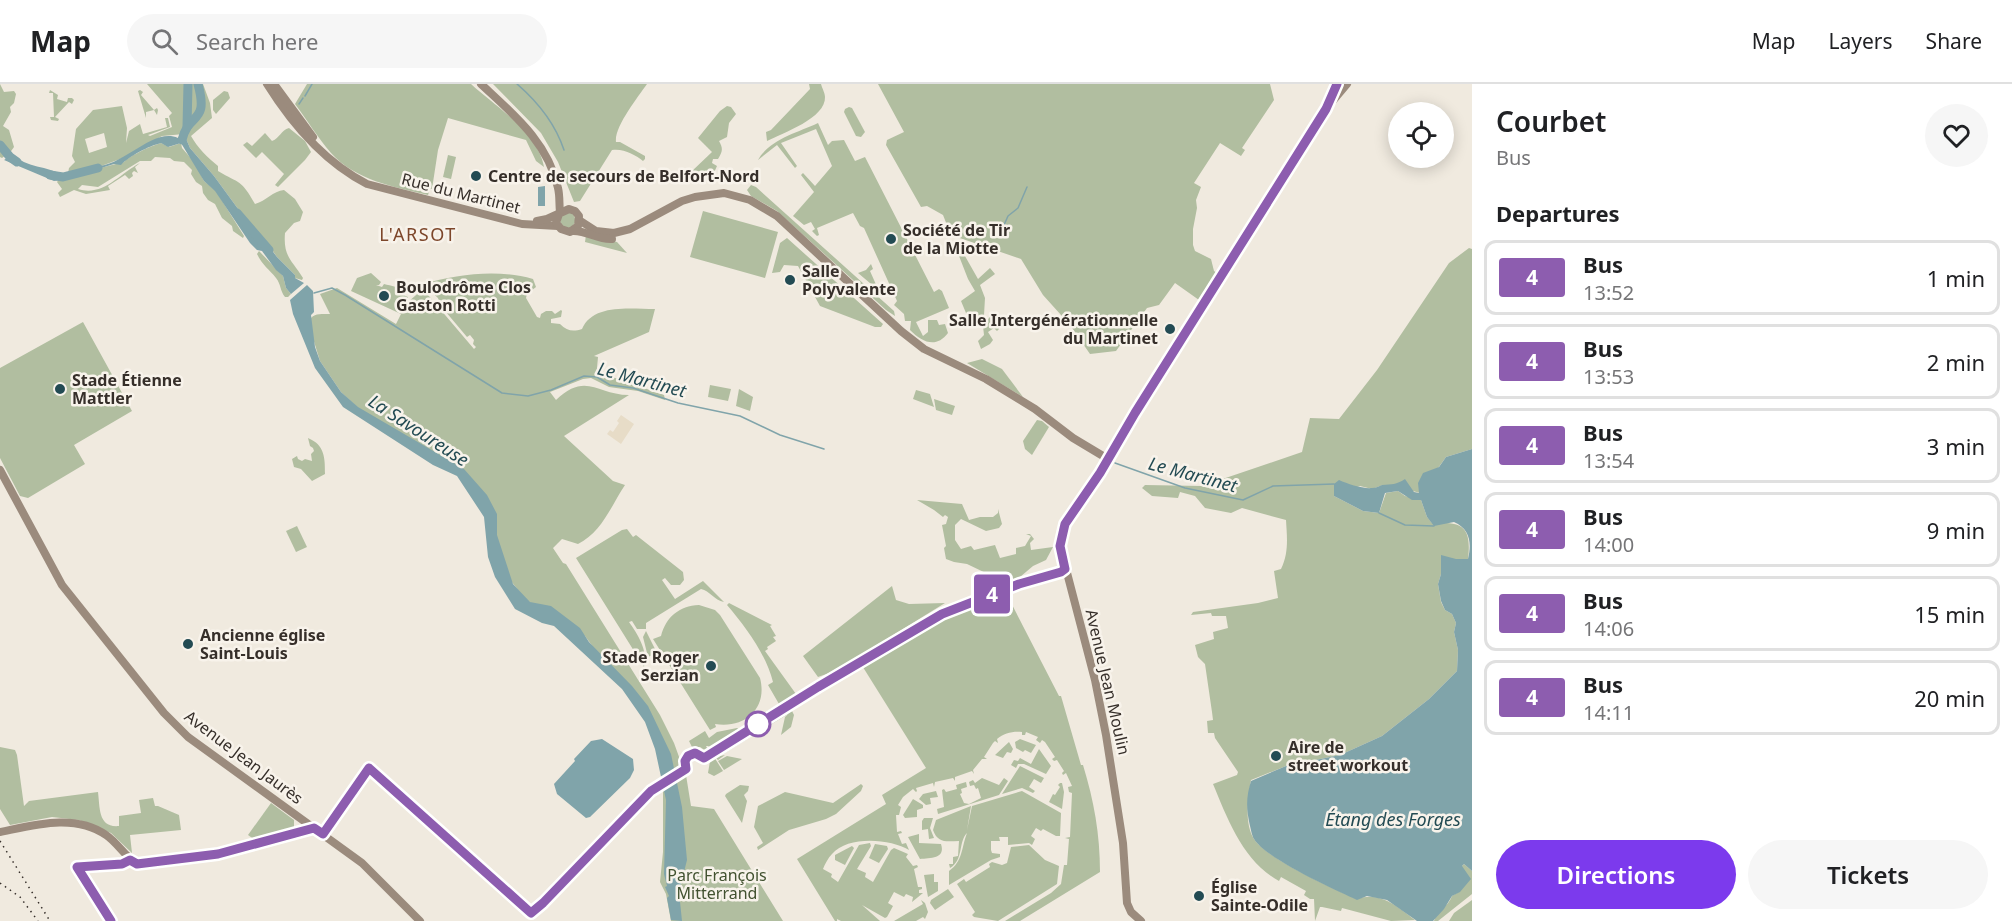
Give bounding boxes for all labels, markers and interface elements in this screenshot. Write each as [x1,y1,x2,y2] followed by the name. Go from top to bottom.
[127,14,547,68] search box
[30,22,91,60] text: Map
[148,25,181,58] icon: search
[196,26,318,56] text: Search here
[1752,27,1796,55] text: Map
[1829,27,1893,55] text: Layers
[1926,27,1982,55] text: Share
[1388,102,1454,168] map controls
[1388,102,1454,168] button: locate
[1496,102,1606,140] text: Courbet
[1925,104,1988,167] button: heart
[1496,144,1531,171] text: Bus
[488,165,759,187] place label: Centre de secours de Belfort-Nord
[399,168,523,218] street label: Rue du Martinet
[469,169,483,183] marker: Centre de secours de Belfort-Nord
[1496,198,1620,228] text: Departures
[903,219,1010,259] place label: Société de Tir de la Miotte
[379,222,457,246] district label: L'ARSOT
[884,232,898,246] marker: Société de Tir de la Miotte
[1583,249,1623,279] text: Bus
[802,260,896,300] place label: Salle Polyvalente
[1526,263,1538,291] text: 4
[1927,263,1985,293] text: 1 min
[783,273,797,287] marker: Salle Polyvalente
[396,276,531,316] place label: Boulodrôme Clos Gaston Rotti
[1583,279,1634,306] text: 13:52
[377,289,391,303] marker: Boulodrôme Clos Gaston Rotti
[949,309,1158,349] place label: Salle Intergénérationnelle du Martinet
[1163,322,1177,336] marker: Salle Intergénérationnelle du Martinet
[1583,333,1623,363] text: Bus
[1526,347,1538,375] text: 4
[1927,347,1985,377] text: 2 min
[595,356,690,403] water label: Le Martinet
[1583,363,1634,390] text: 13:53
[72,369,182,409] place label: Stade Étienne Mattler
[53,382,67,396] marker: Stade Étienne Mattler
[364,389,474,471] water label: La Savoureuse
[1583,417,1623,447] text: Bus
[1526,431,1538,459] text: 4
[1927,431,1985,461] text: 3 min
[1583,447,1634,474] text: 13:54
[1146,451,1241,498] water label: Le Martinet
[1583,501,1623,531] text: Bus
[1526,515,1538,543] text: 4
[1927,515,1985,545] text: 9 min
[1583,531,1634,558] text: 14:00
[972,574,1012,614] line badge: 4
[986,580,998,608] text: 4
[1583,585,1623,615] text: Bus
[1526,599,1538,627] text: 4
[1914,599,1985,629] text: 15 min
[1081,607,1135,757] street label: Avenue Jean Moulin
[1583,615,1634,642] text: 14:06
[200,624,325,664] place label: Ancienne église Saint-Louis
[181,637,195,651] marker: Ancienne église Saint-Louis
[603,646,699,686] place label: Stade Roger Serzian
[704,659,718,673] marker: Stade Roger Serzian
[1583,669,1623,699] text: Bus
[1526,683,1538,711] text: 4
[1914,683,1985,713] text: 20 min
[1583,699,1634,726] text: 14:11
[180,705,308,809] street label: Avenue Jean Jaurès
[745,711,771,737] unlabelled marker
[1288,736,1408,776] place label: Aire de street workout
[1269,749,1283,763] marker: Aire de street workout
[1325,807,1461,831] water label: Étang des Forges
[1496,840,1736,909] button: Directions
[1748,840,1988,909] button: Tickets
[667,864,767,904] park label: Parc François Mitterrand
[1211,876,1308,916] place label: Église Sainte-Odile
[1192,889,1206,903] marker: Église Sainte-Odile

